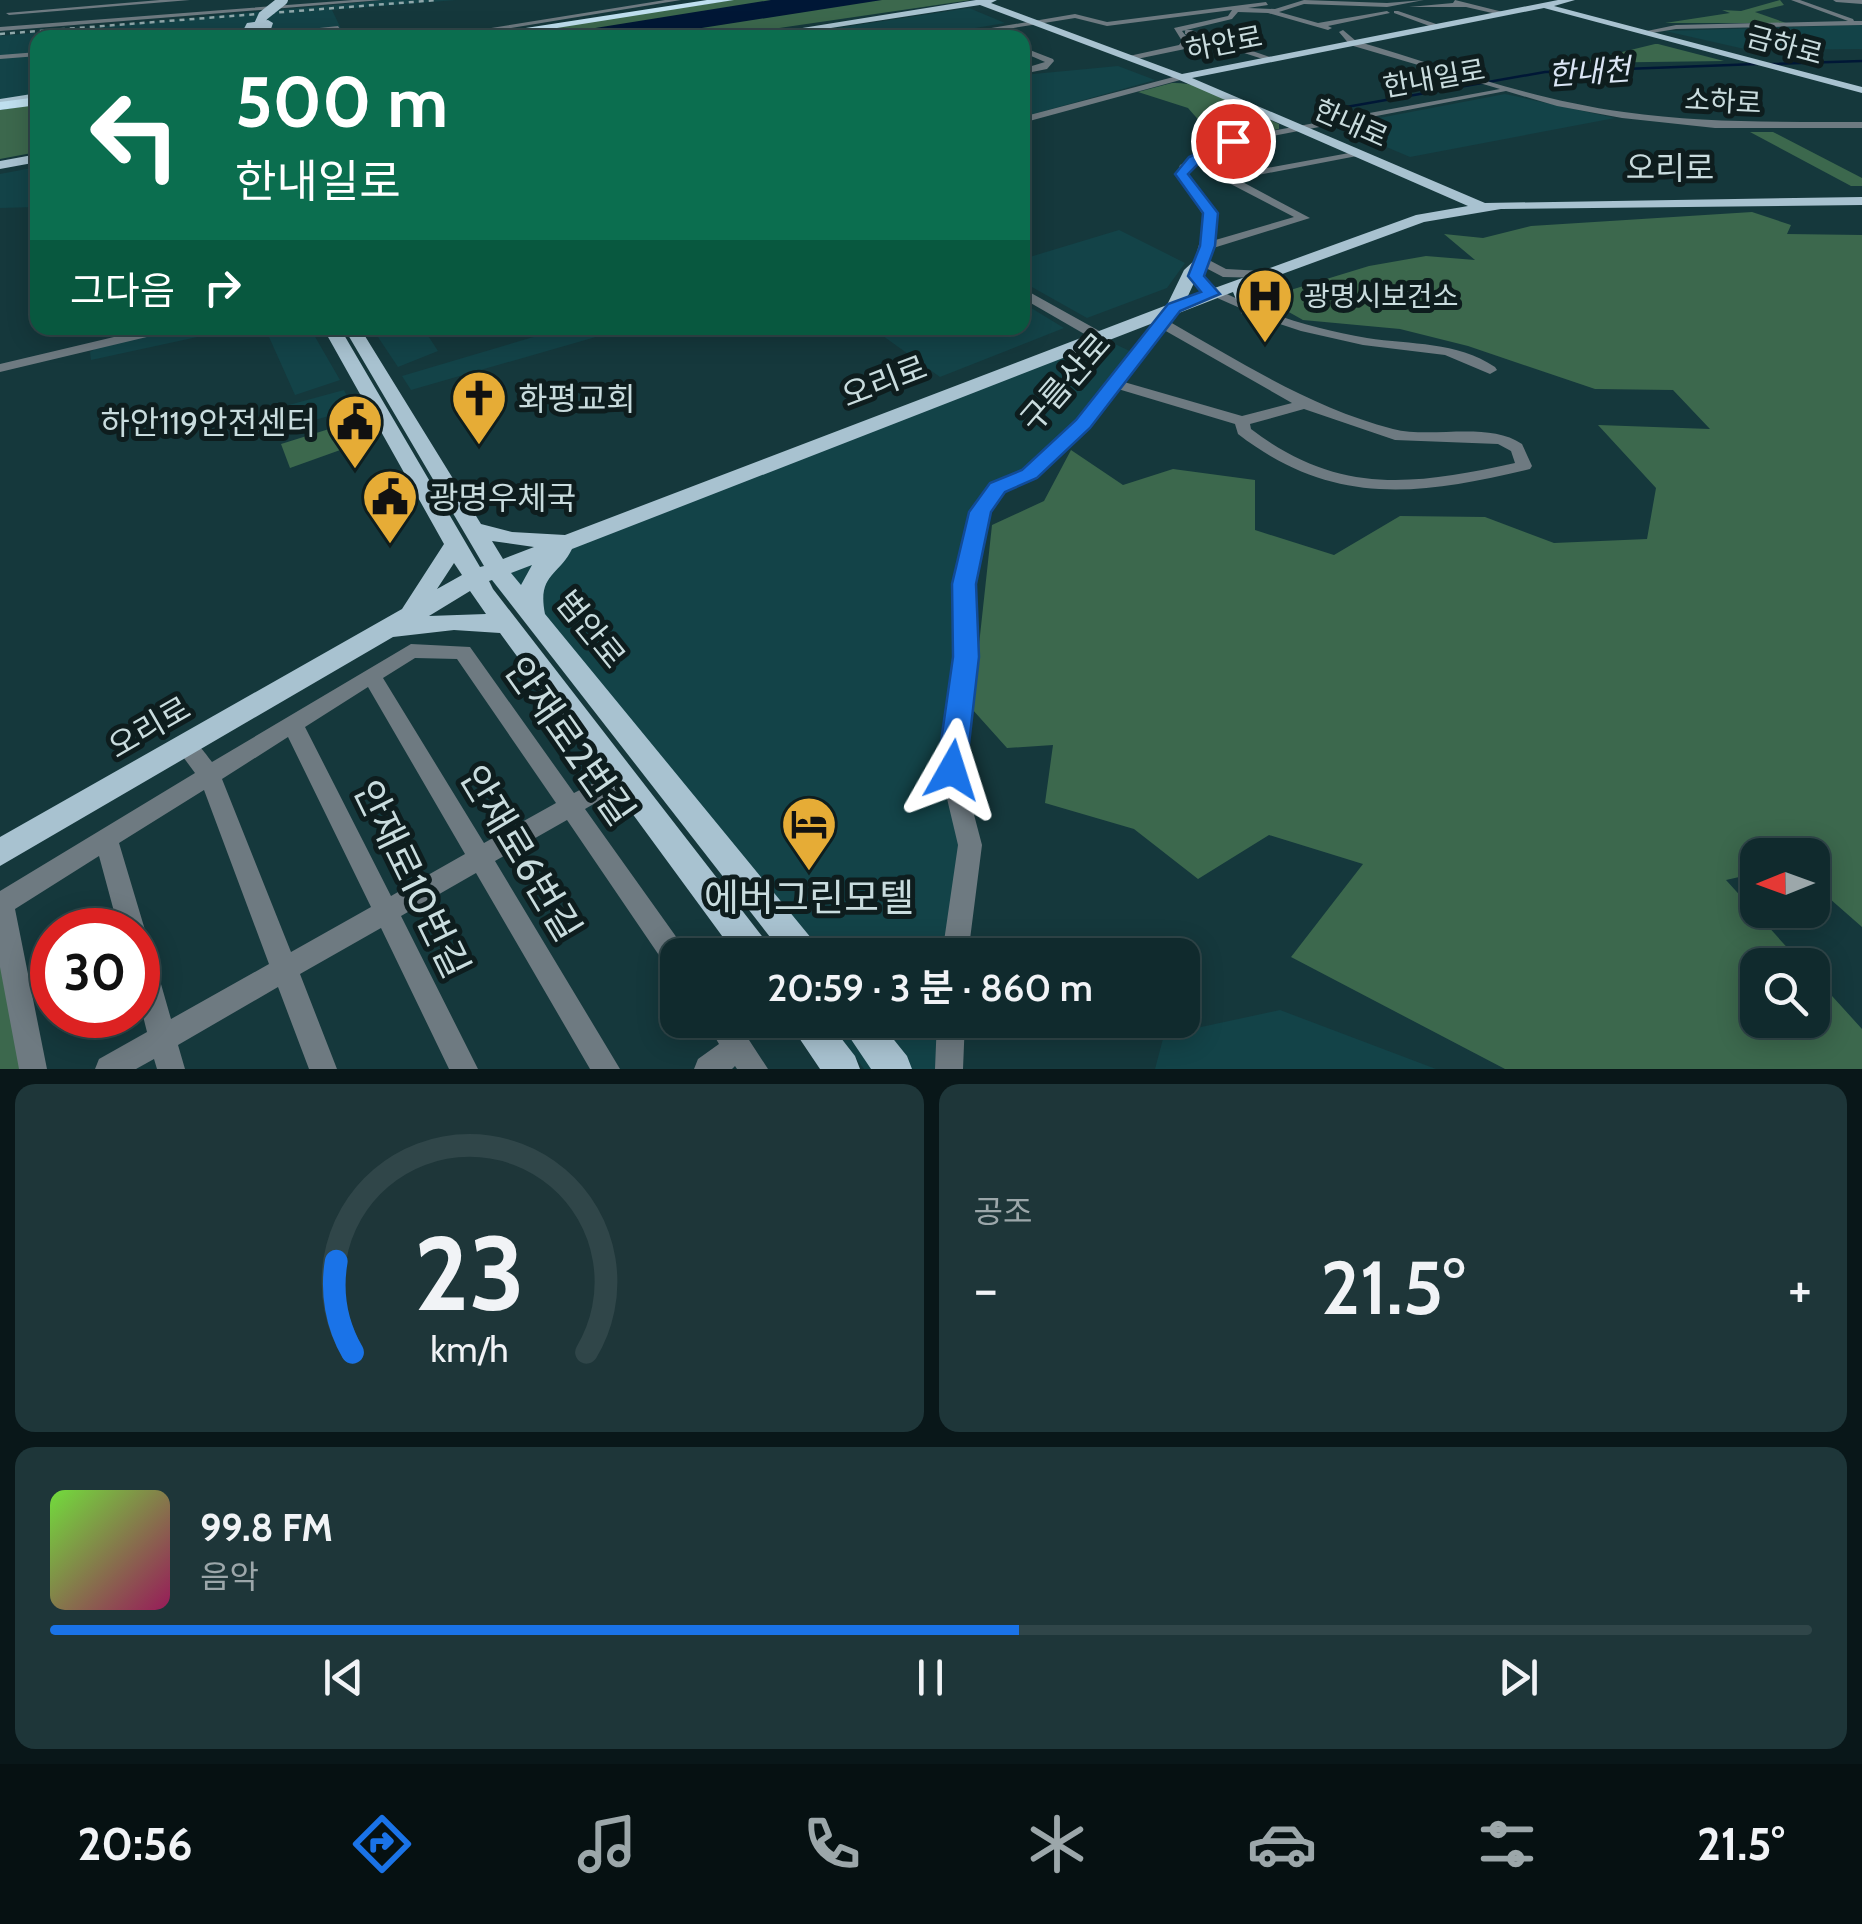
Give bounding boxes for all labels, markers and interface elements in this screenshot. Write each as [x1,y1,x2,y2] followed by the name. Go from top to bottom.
[1183,19,1265,67] street label: 하안로
[1743,19,1827,71] street label: 금하로
[1546,50,1635,93] water label: 한내천
[1380,52,1488,104] street label: 한내일로
[235,59,448,145] text: 500 m
[70,70,200,200] icon: left
[1684,82,1762,120] street label: 소하로
[1309,92,1393,154] street label: 한내로
[1191,99,1276,184] pin
[1206,114,1261,169] icon: arrive
[1626,148,1714,187] street label: 오리로
[235,154,401,208] text: 한내일로
[195,260,250,315] icon: right
[1235,266,1295,345] hospital icon: 광명시보건소
[70,267,175,314] text: 그다음
[1304,279,1459,313] place label: 광명시보건소
[1012,325,1118,439] street label: 구름산로
[836,347,932,415] street label: 오리로
[449,368,509,447] church icon: 화평교회
[518,379,636,418] place label: 화평교회
[325,392,385,471] public building icon: 하안119안전센터
[100,403,316,442] place label: 하안119안전센터
[360,467,420,546] public building icon: 광명우체국
[429,478,576,517] place label: 광명우체국
[548,582,634,676] street label: 범안로
[495,648,645,834] street label: 안재로2번길
[101,688,197,766] street label: 오리로
[900,718,1004,822] position arrow
[450,757,592,949] street label: 안재로6번길
[344,773,480,985] street label: 안재로10번길
[779,794,839,873] hotel icon: 에버그린모텔
[1740,838,1830,928] north arrow
[1740,838,1830,1038] map controls
[704,874,914,921] place label: 에버그린모텔
[30,908,160,1038] speed limit sign: 30
[1740,948,1830,1038] button: search
[767,964,1093,1011] text: 20:59 · 3 분 · 860 m
[974,1192,1032,1231] text: 공조
[414,1210,525,1336] text: 23
[1321,1242,1465,1333] text: 21.5°
[974,1255,998,1322] text: −
[1788,1255,1812,1322] text: +
[430,1328,508,1371] text: km/h
[200,1504,333,1551] text: 99.8 FM
[200,1557,259,1596] text: 음악
[316,1650,371,1705] icon: previous
[903,1650,958,1705] icon: pause
[1491,1650,1546,1705] icon: next
[347,1809,417,1879] icon: directions
[572,1809,642,1879] icon: music
[797,1809,867,1879] icon: phone
[1022,1809,1092,1879] icon: climate
[1247,1809,1317,1879] icon: car
[1472,1809,1542,1879] icon: filters
[77,1817,192,1871] text: 20:56
[1697,1817,1785,1871] text: 21.5°

